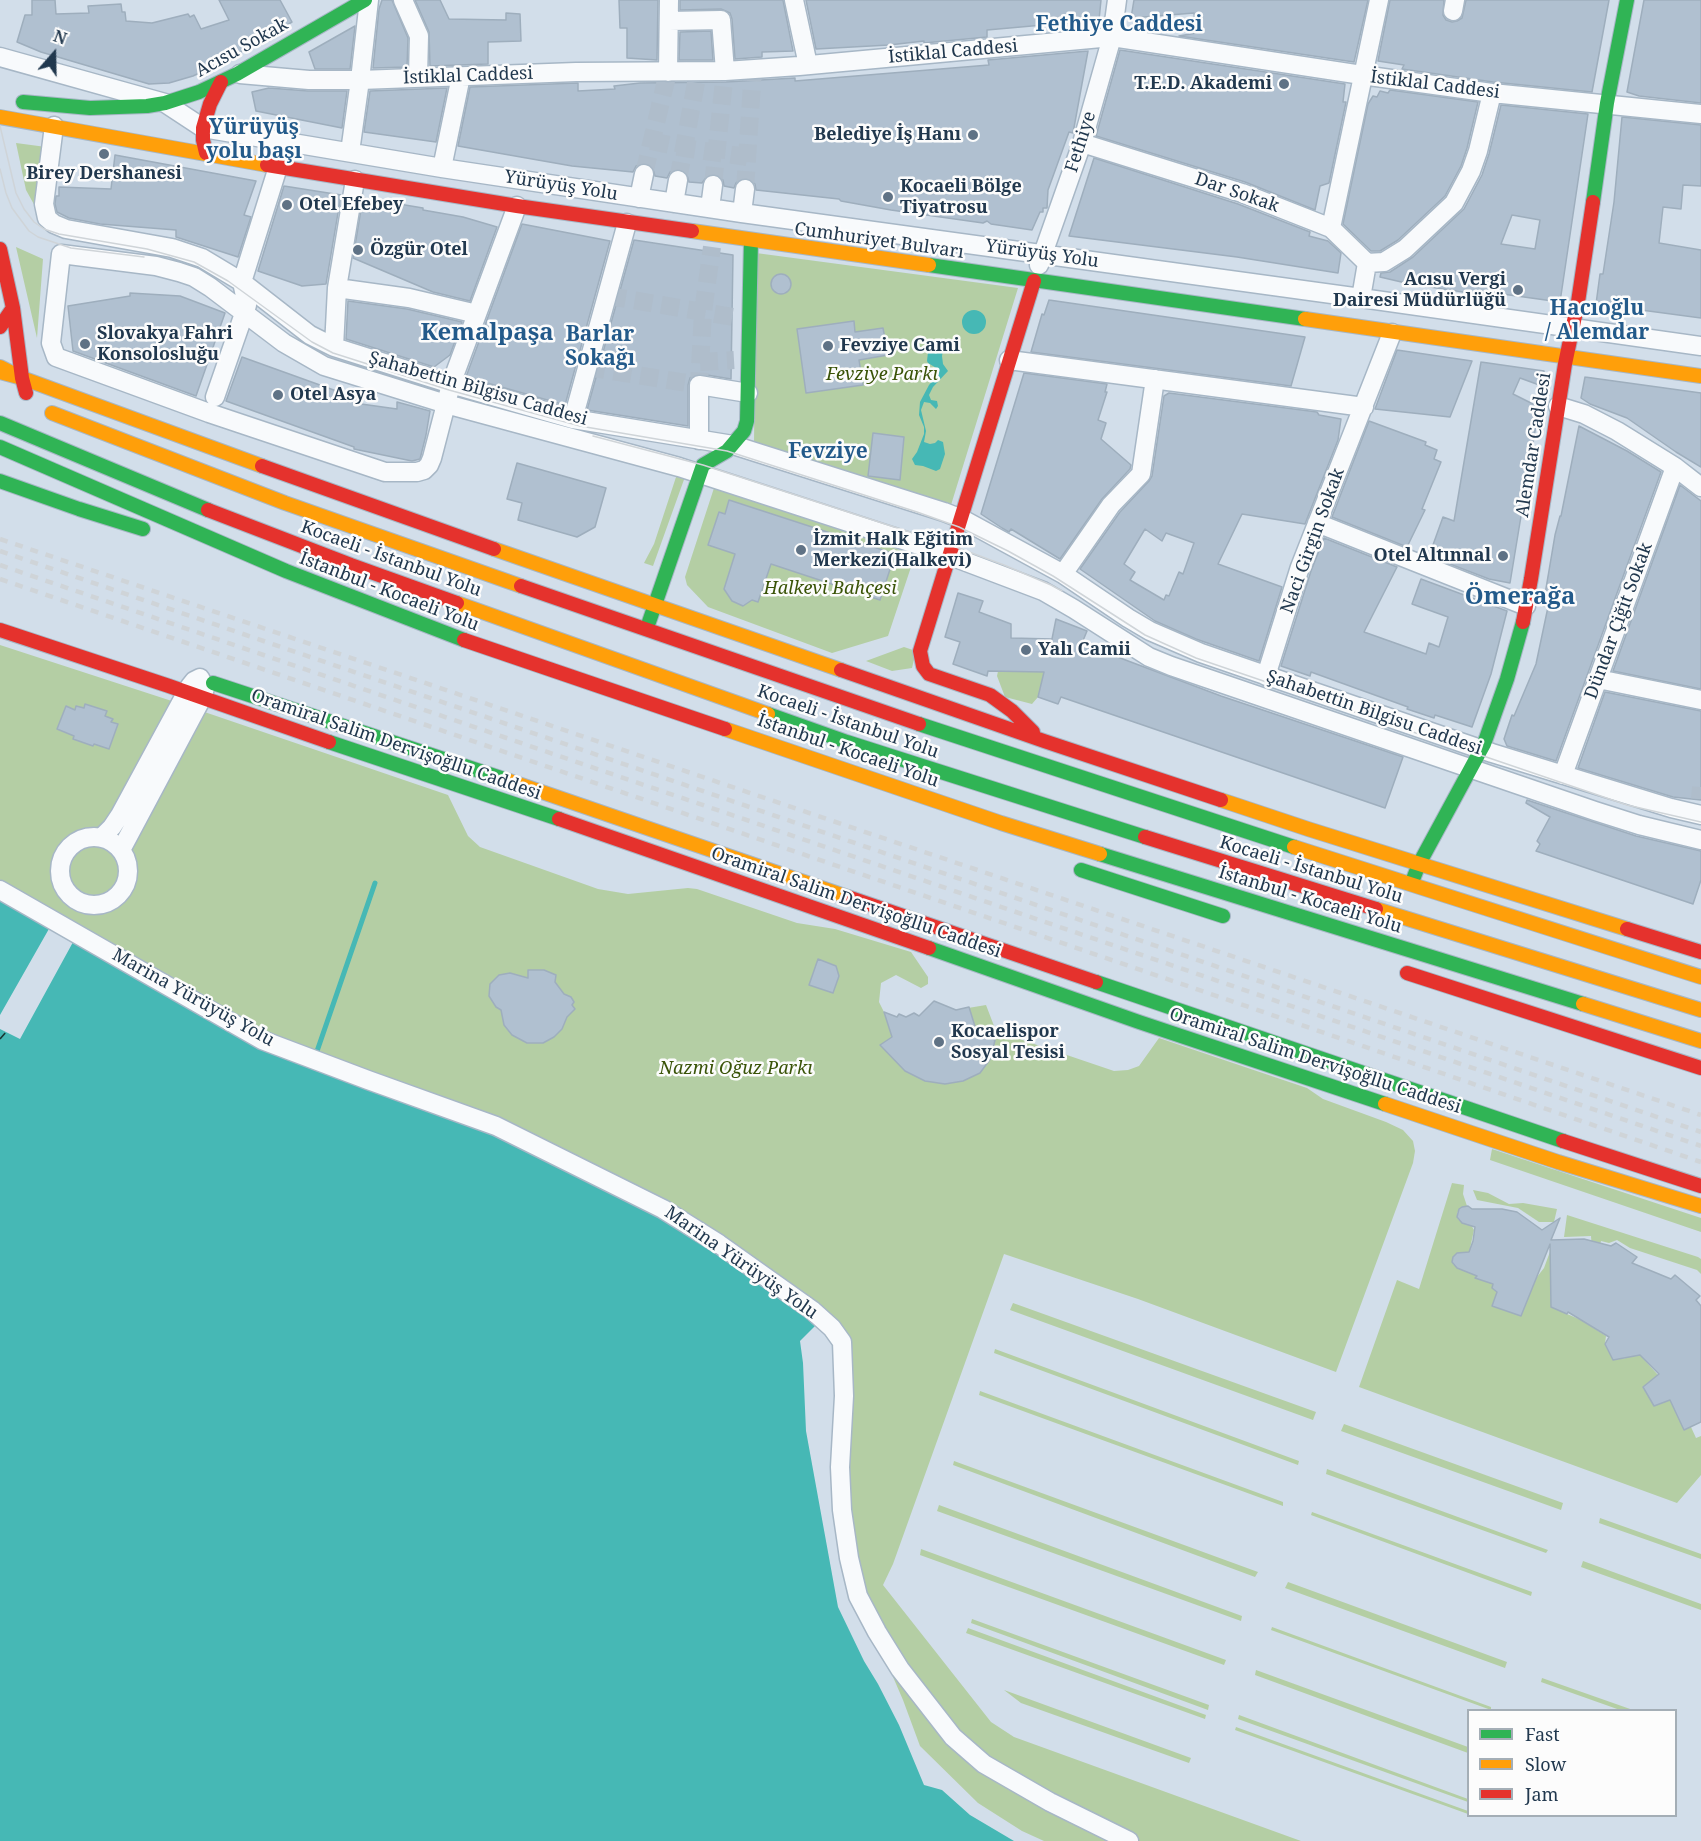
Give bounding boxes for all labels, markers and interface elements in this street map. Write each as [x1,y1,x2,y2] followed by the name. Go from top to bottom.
[1035,12,1203,38] district label: Fethiye Caddesi
[192,14,292,82] street label: Acısu Sokak
[24,24,84,84] north arrow
[50,25,70,50] text: N
[887,36,1019,68] street label: İstiklal Caddesi
[403,63,533,89] street label: İstiklal Caddesi
[1369,66,1501,104] street label: İstiklal Caddesi
[1134,73,1272,95] place label: T.E.D. Akademi
[1277,77,1291,91] marker: T.E.D. Akademi
[1061,109,1101,175] street label: Fethiye
[206,115,302,165] district label: Yürüyüş yolu başı
[814,124,961,146] place label: Belediye İş Hanı
[966,128,980,142] marker: Belediye İş Hanı
[97,147,111,161] marker: Birey Dershanesi
[26,163,182,185] place label: Birey Dershanesi
[503,166,619,206] street label: Yürüyüş Yolu
[1192,169,1282,217] street label: Dar Sokak
[900,176,1022,219] place label: Kocaeli Bölge Tiyatrosu
[881,190,895,204] marker: Kocaeli Bölge Tiyatrosu
[299,194,404,216] place label: Otel Efebey
[280,198,294,212] marker: Otel Efebey
[793,218,965,264] street label: Cumhuriyet Bulvarı
[984,235,1100,273] street label: Yürüyüş Yolu
[370,239,468,261] place label: Özgür Otel
[351,243,365,257] marker: Özgür Otel
[1333,269,1506,312] place label: Acısu Vergi Dairesi Müdürlüğü
[1511,283,1525,297] marker: Acısu Vergi Dairesi Müdürlüğü
[1545,296,1649,346] district label: Hacıoğlu / Alemdar
[420,319,554,347] district label: Kemalpaşa
[565,322,635,372] district label: Barlar Sokağı
[97,323,233,366] place label: Slovakya Fahri Konsolosluğu
[840,335,960,357] place label: Fevziye Cami
[78,337,92,351] marker: Slovakya Fahri Konsolosluğu
[821,339,835,353] marker: Fevziye Cami
[366,347,590,431] street label: Şahabettin Bilgisu Caddesi
[826,364,938,386] park label: Fevziye Parkı
[1512,371,1556,519] street label: Alemdar Caddesi
[290,384,376,406] place label: Otel Asya
[271,388,285,402] marker: Otel Asya
[788,439,868,465] district label: Fevziye
[1277,465,1349,617] street label: Naci Girgin Sokak
[298,516,484,602] street label: Kocaeli - İstanbul Yolu
[813,529,973,572] place label: İzmit Halk Eğitim Merkezi(Halkevi)
[1581,540,1657,702] street label: Dündar Çiğit Sokak
[794,543,808,557] marker: İzmit Halk Eğitim Merkezi(Halkevi)
[1374,545,1491,567] place label: Otel Altınnal
[296,548,482,636] street label: İstanbul - Kocaeli Yolu
[1496,549,1510,563] marker: Otel Altınnal
[763,578,897,600] park label: Halkevi Bahçesi
[1465,583,1575,611] district label: Ömerağa
[1038,639,1131,661] place label: Yalı Camii
[1019,643,1033,657] marker: Yalı Camii
[1263,666,1485,760] street label: Şahabettin Bilgisu Caddesi
[754,681,942,763] street label: Kocaeli - İstanbul Yolu
[248,685,544,805] street label: Oramiral Salim Dervişoğllu Caddesi
[754,710,942,792] street label: İstanbul - Kocaeli Yolu
[1217,832,1405,908] street label: Kocaeli - İstanbul Yolu
[708,843,1004,963] street label: Oramiral Salim Dervişoğllu Caddesi
[1216,862,1404,938] street label: İstanbul - Kocaeli Yolu
[108,944,278,1052] street label: Marina Yürüyüş Yolu
[1166,1004,1464,1118] street label: Oramiral Salim Dervişoğllu Caddesi
[951,1021,1065,1064] place label: Kocaelispor Sosyal Tesisi
[932,1035,946,1049] marker: Kocaelispor Sosyal Tesisi
[659,1058,813,1080] park label: Nazmi Oğuz Parkı
[660,1202,822,1324] street label: Marina Yürüyüş Yolu
[1467,1709,1677,1817] legend
[1525,1722,1560,1746] text: Fast
[1525,1752,1566,1776] text: Slow
[1525,1782,1559,1806] text: Jam

